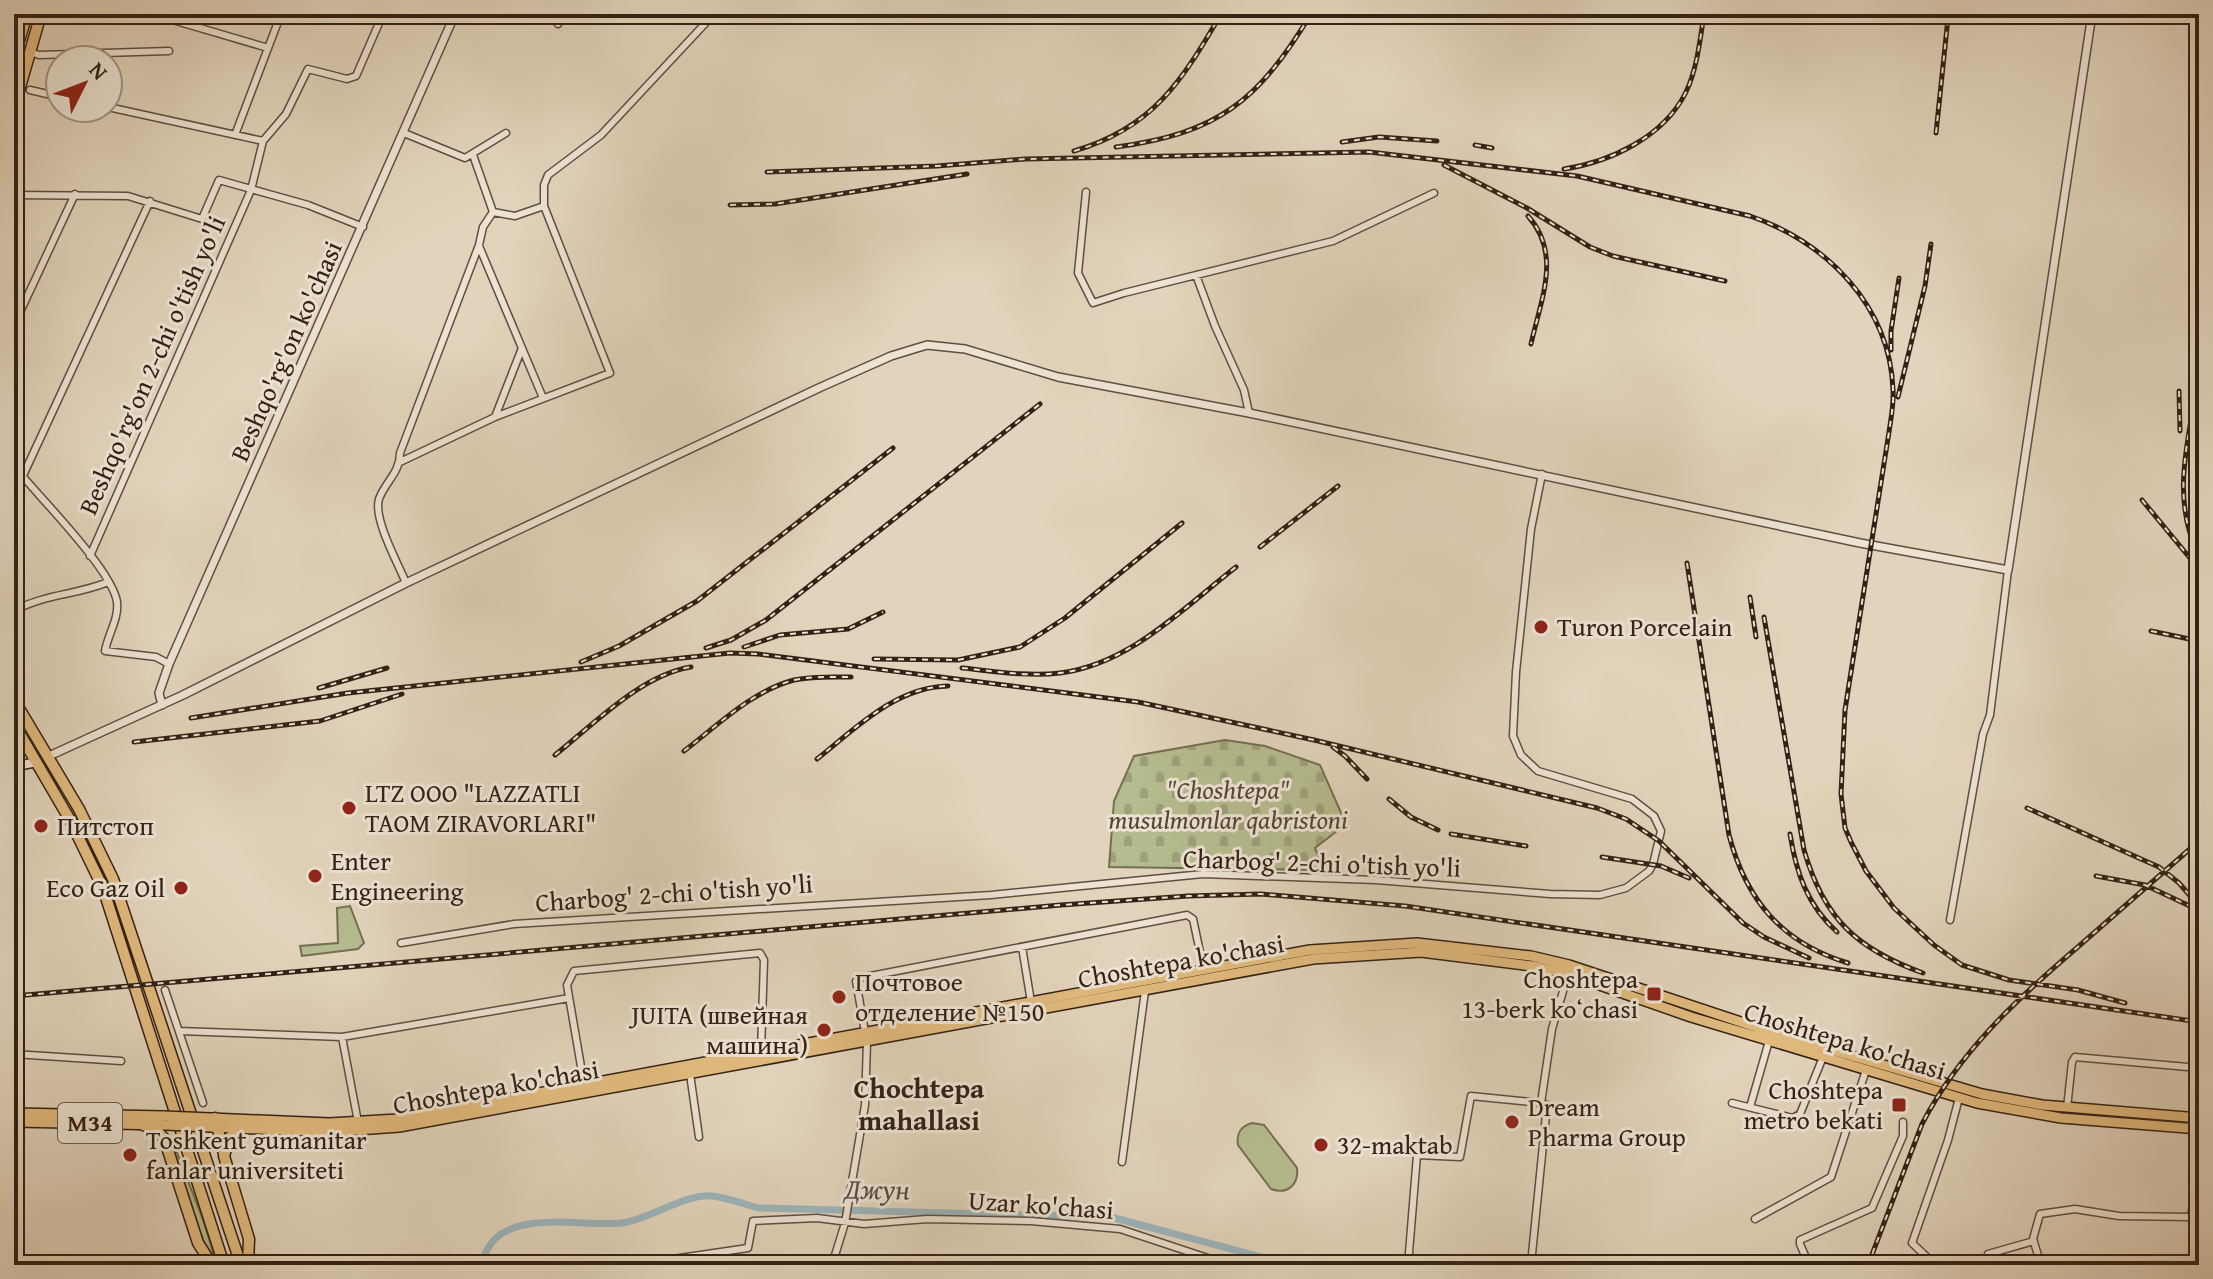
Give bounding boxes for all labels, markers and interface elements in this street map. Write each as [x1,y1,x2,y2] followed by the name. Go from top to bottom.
[44,44,124,124] north arrow
[82,54,116,87] text: N
[68,209,235,521] street label: Beshqo'rg'on 2-chi o'tish yo'li
[219,234,352,467] street label: Beshqo'rg'on ko'chasi
[1557,607,1733,646] place label: Turon Porcelain
[1532,618,1550,636] marker: Turon Porcelain
[1108,770,1348,839] park label: "Choshtepa" musulmonlar qabristoni
[365,773,596,842] place label: LTZ OOO "LAZZATLI TAOM ZIRAVORLARI"
[340,799,358,817] marker: LTZ OOO "LAZZATLI TAOM ZIRAVORLARI"
[57,806,154,845] place label: Питстоп
[32,817,50,835] marker: Питстоп
[1182,838,1462,887] street label: Charbog' 2-chi o'tish yo'li
[331,841,464,910] place label: Enter Engineering
[534,863,814,922] street label: Charbog' 2-chi o'tish yo'li
[306,867,324,885] marker: Enter Engineering
[46,868,165,907] place label: Eco Gaz Oil
[172,879,190,897] marker: Eco Gaz Oil
[1075,923,1287,998] street label: Choshtepa ko'chasi
[1461,959,1639,1028] place label: Choshtepa 13-berk koʻchasi
[855,962,1044,1031] place label: Почтовое отделение №150
[1645,985,1663,1003] marker: Choshtepa 13-berk koʻchasi
[830,988,848,1006] marker: Почтовое отделение №150
[1740,991,1951,1090] street label: Choshtepa ko'chasi
[628,995,808,1064] place label: JUITA (швейная машина)
[815,1021,833,1039] marker: JUITA (швейная машина)
[390,1049,602,1124] street label: Choshtepa ko'chasi
[854,1067,985,1140] district label: Chochtepa mahallasi
[1743,1070,1884,1139] place label: Choshtepa metro bekati
[1528,1087,1686,1156] place label: Dream Pharma Group
[1890,1096,1908,1114] marker: Choshtepa metro bekati
[58,1103,122,1143] road number: M34
[1503,1113,1521,1131] marker: Dream Pharma Group
[146,1120,367,1189] place label: Toshkent gumanitar fanlar universiteti
[1337,1125,1453,1164] place label: 32-maktab
[1312,1136,1330,1154] marker: 32-maktab
[121,1146,139,1164] marker: Toshkent gumanitar fanlar universiteti
[842,1167,910,1210] water label: Джун
[967,1180,1115,1229] street label: Uzar ko'chasi

